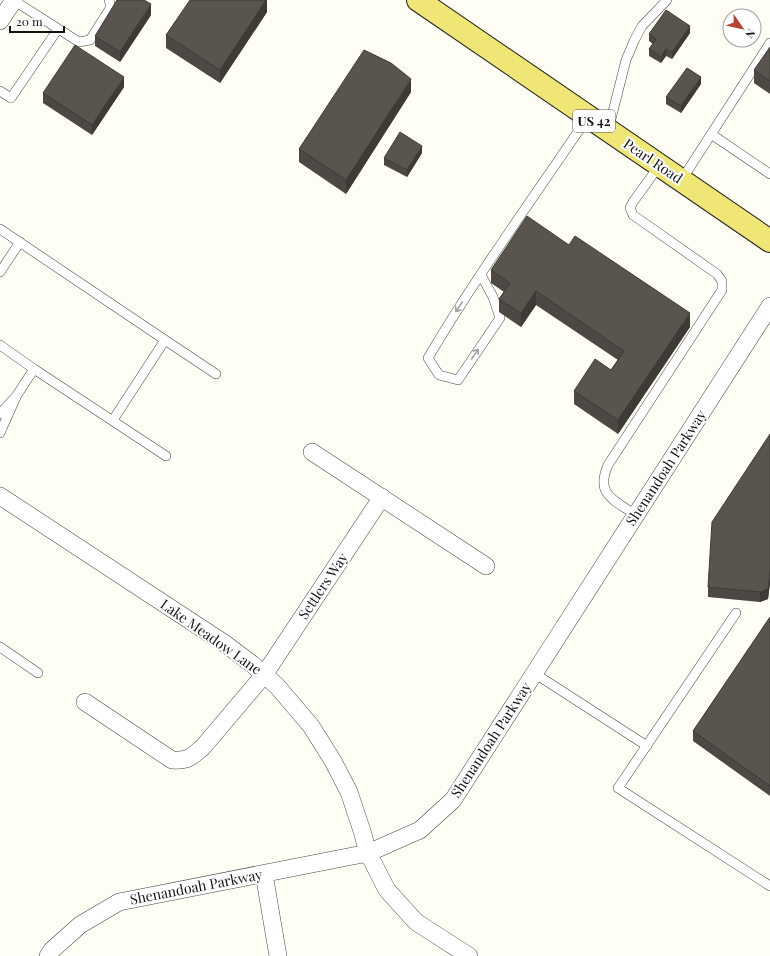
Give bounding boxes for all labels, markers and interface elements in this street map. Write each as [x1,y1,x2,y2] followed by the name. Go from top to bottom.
[10,8,64,34] scale bar
[722,8,762,48] north arrow
[16,13,43,29] text: 20 m
[742,26,759,41] text: N
[573,110,615,132] road number: US 42
[620,134,687,187] street label: Pearl Road
[455,302,463,313] one-way arrow
[471,349,479,360] one-way arrow
[621,406,710,529] street label: Shenandoah Parkway
[293,549,352,623] street label: Settlers Way
[157,595,266,679] street label: Lake Meadow Lane
[446,678,535,801] street label: Shenandoah Parkway
[128,864,264,909] street label: Shenandoah Parkway

